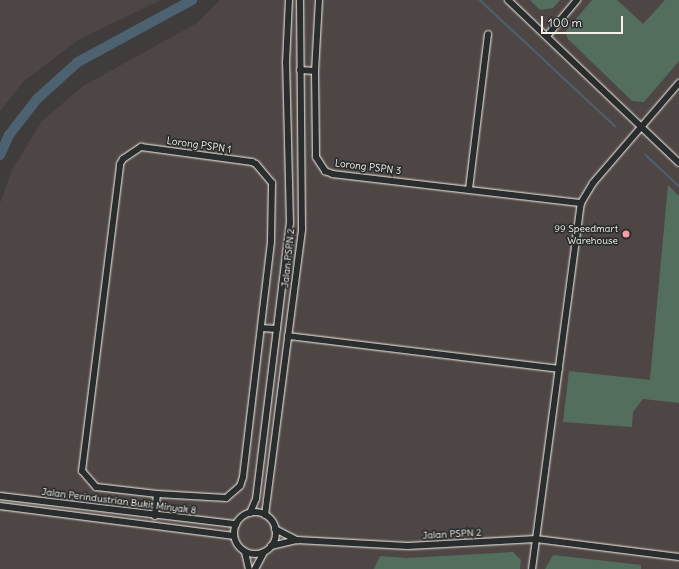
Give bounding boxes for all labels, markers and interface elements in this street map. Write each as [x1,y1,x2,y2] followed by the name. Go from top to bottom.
[543,8,625,34] scale bar
[548,15,582,30] text: 100 m
[166,135,232,155] street label: Lorong PSPN 1
[334,157,402,177] street label: Lorong PSPN 3
[554,222,618,246] place label: 99 Speedmart Warehouse
[279,228,297,288] street label: Jalan PSPN 2
[621,229,631,239] marker: 99 Speedmart Warehouse
[41,486,197,516] street label: Jalan Perindustrian Bukit Minyak 8
[422,526,482,542] street label: Jalan PSPN 2

